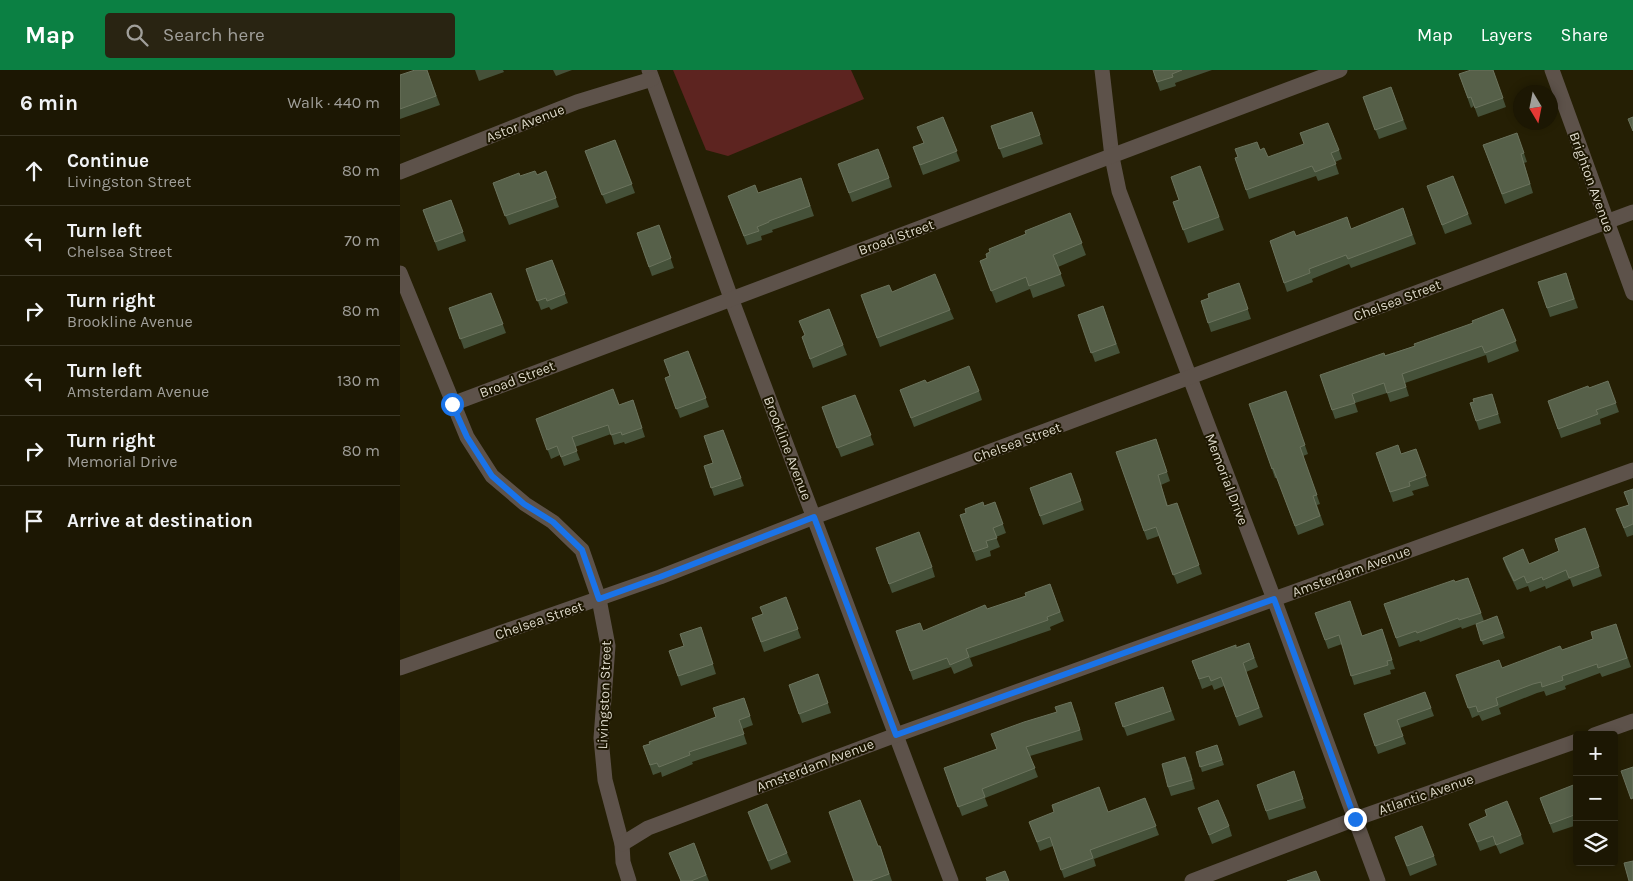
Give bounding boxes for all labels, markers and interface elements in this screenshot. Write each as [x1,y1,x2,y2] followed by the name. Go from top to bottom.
[105,13,455,58] search box
[25,21,75,49] text: Map
[123,21,151,49] icon: search
[163,24,265,46] text: Search here
[1417,24,1453,46] text: Map
[1481,24,1533,46] text: Layers
[1561,24,1608,46] text: Share
[1513,85,1558,130] north arrow
[20,91,78,115] text: 6 min
[287,93,380,112] text: Walk · 440 m
[483,101,567,146] street label: Astor Avenue
[1566,130,1617,234] street label: Brighton Avenue
[67,150,149,172] text: Continue
[20,157,48,185] icon: ahead
[342,161,380,180] text: 80 m
[67,172,191,191] text: Livingston Street
[856,216,936,259] street label: Broad Street
[67,220,142,242] text: Turn left
[20,227,48,255] icon: left
[344,231,380,250] text: 70 m
[67,242,172,261] text: Chelsea Street
[1351,276,1443,325] street label: Chelsea Street
[67,290,156,312] text: Turn right
[20,297,48,325] icon: right
[342,301,380,320] text: 80 m
[67,312,193,331] text: Brookline Avenue
[477,357,557,402] street label: Broad Street
[67,360,142,382] text: Turn left
[20,367,48,395] icon: left
[337,371,380,390] text: 130 m
[67,382,209,401] text: Amsterdam Avenue
[441,393,464,416] route start
[760,394,815,503] street label: Brookline Avenue
[971,419,1063,466] street label: Chelsea Street
[67,430,156,452] text: Turn right
[1201,431,1252,527] street label: Memorial Drive
[20,437,48,465] icon: right
[342,441,380,460] text: 80 m
[67,452,178,471] text: Memorial Drive
[20,507,48,535] icon: arrive
[67,510,253,532] text: Arrive at destination
[1290,542,1413,601] street label: Amsterdam Avenue
[493,597,585,644] street label: Chelsea Street
[594,640,615,750] street label: Livingston Street
[1573,731,1618,866] map controls
[1573,731,1618,776] button: +
[754,735,876,796] street label: Amsterdam Avenue
[1376,770,1476,819] street label: Atlantic Avenue
[1573,776,1618,821] button: −
[1344,808,1367,831] route end
[1573,821,1618,866] button: layers

